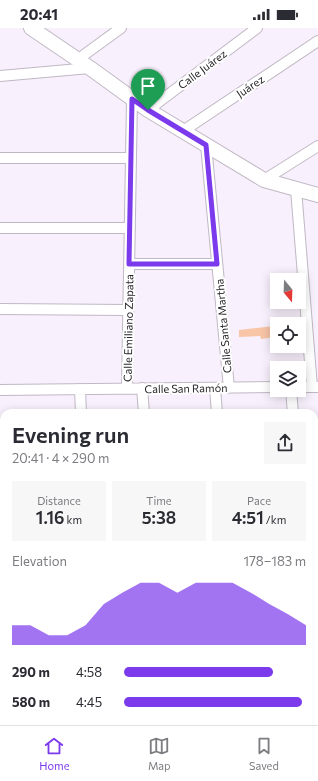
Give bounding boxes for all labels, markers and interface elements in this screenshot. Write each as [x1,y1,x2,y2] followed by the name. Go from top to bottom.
[20,5,58,23] text: 20:41
[175,46,230,92] street label: Calle Juárez
[131,69,165,110] pin
[234,72,267,101] street label: Juárez
[137,75,159,97] icon: arrive
[270,273,306,309] north arrow
[270,273,306,397] map controls
[121,274,135,382] street label: Calle Emiliano Zapata
[212,278,234,374] street label: Calle Santa Martha
[270,317,306,353] button: locate
[270,361,306,397] button: layers
[144,381,228,395] street label: Calle San Ramón
[12,421,129,448] text: Evening run
[264,422,306,464] button: share
[12,450,109,466] text: 20:41 · 4 × 290 m
[37,494,81,507] text: Distance
[146,494,172,507] text: Time
[247,494,271,507] text: Pace
[36,507,64,528] text: 1.16
[142,507,176,528] text: 5:38
[232,507,264,528] text: 4:51
[64,513,82,526] text: km
[264,513,286,526] text: /km
[12,553,67,569] text: Elevation
[243,553,306,569] text: 178–183 m
[12,664,50,680] text: 290 m
[76,664,102,680] text: 4:58
[12,694,50,710] text: 580 m
[76,694,102,710] text: 4:45
[39,735,69,772] tab: Home
[148,735,171,772] tab: Map
[249,735,279,772] tab: Saved

